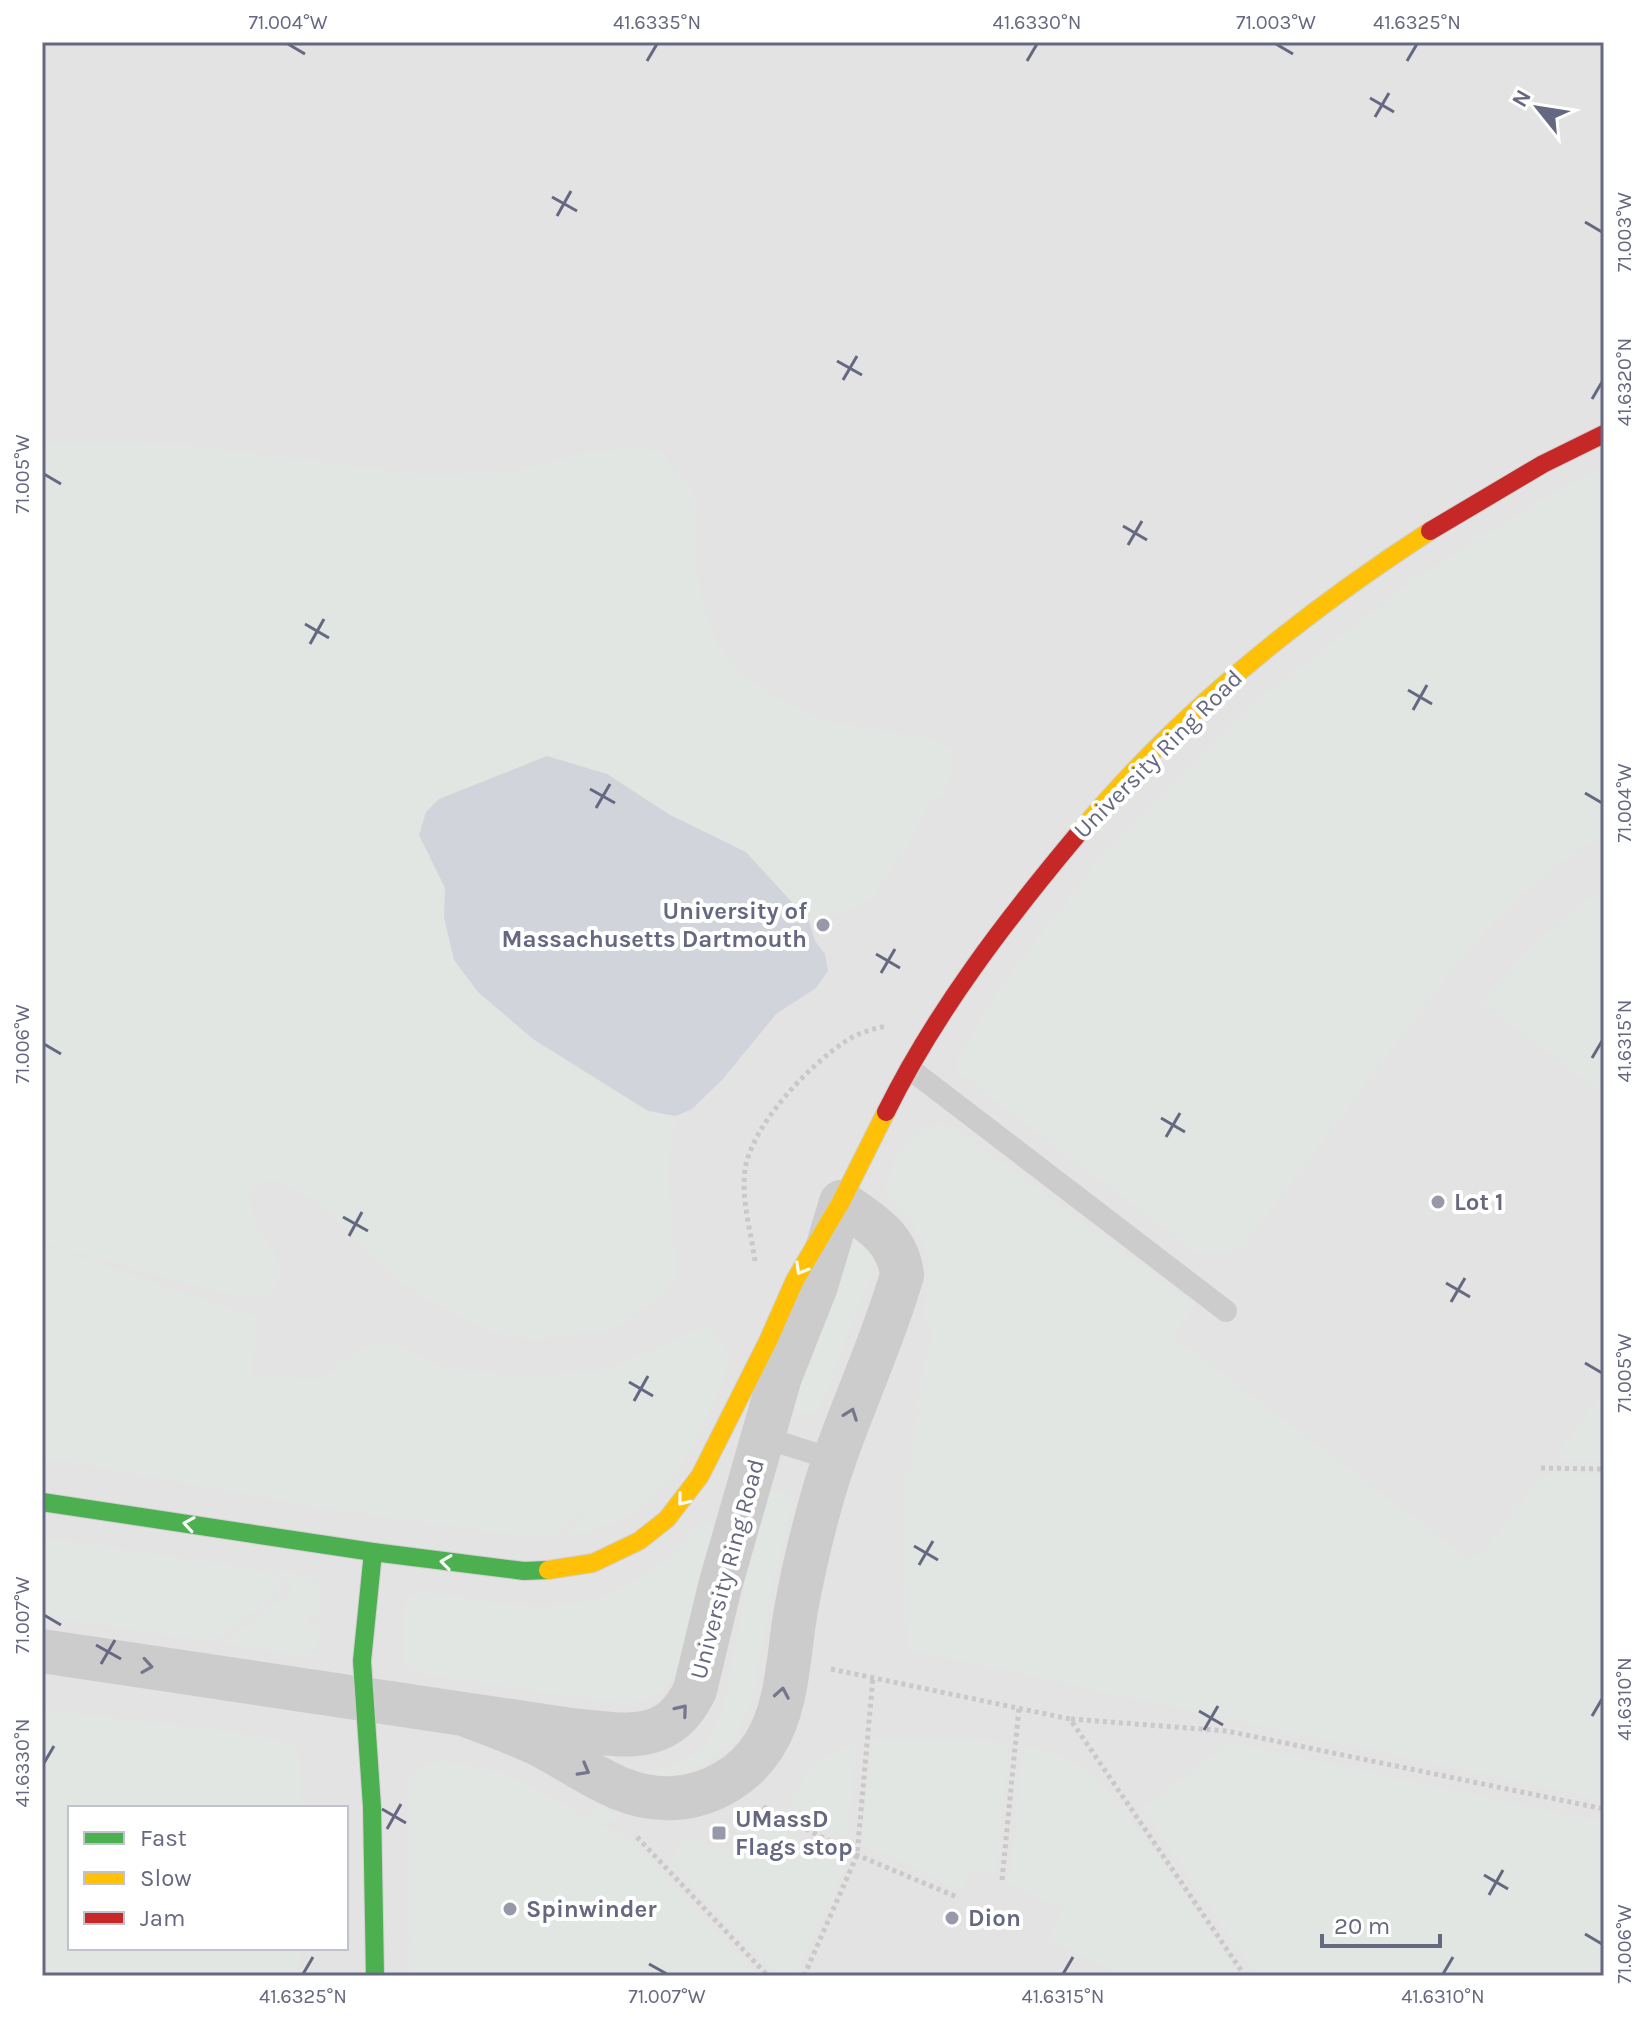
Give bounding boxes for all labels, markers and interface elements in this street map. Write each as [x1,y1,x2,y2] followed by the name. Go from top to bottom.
[248,11,328,34] text: 71.004°W
[613,11,701,34] text: 41.6335°N
[993,11,1081,34] text: 41.6330°N
[1236,11,1316,34] text: 71.003°W
[1373,11,1461,34] text: 41.6325°N
[1498,68,1578,148] north arrow
[1506,85,1537,112] text: N
[1613,192,1636,272] text: 71.003°W
[1613,338,1636,426] text: 41.6320°N
[11,434,34,514] text: 71.005°W
[1068,664,1248,844] street label: University Ring Road
[1613,763,1636,843] text: 71.004°W
[502,897,807,953] place label: University of Massachusetts Dartmouth
[814,916,832,934] marker: University of Massachusetts Dartmouth
[1613,1000,1636,1083] text: 41.6315°N
[11,1004,34,1084] text: 71.006°W
[1454,1188,1504,1216] place label: Lot 1
[1429,1193,1447,1211] marker: Lot 1
[795,1260,811,1275] one-way arrow
[1613,1333,1636,1413] text: 71.005°W
[841,1408,858,1422] one-way arrow
[684,1456,770,1682] street label: University Ring Road
[678,1491,693,1505] one-way arrow
[182,1516,196,1533] one-way arrow
[439,1554,453,1571] one-way arrow
[11,1576,34,1654] text: 71.007°W
[140,1657,154,1674] one-way arrow
[1613,1657,1636,1741] text: 41.6310°N
[773,1686,790,1700] one-way arrow
[672,1705,687,1720] one-way arrow
[11,1719,34,1807] text: 41.6330°N
[575,1760,590,1776] one-way arrow
[735,1805,853,1861] place label: UMassD Flags stop
[68,1806,348,1950] legend
[140,1824,187,1852] text: Fast
[710,1824,728,1842] marker: UMassD Flags stop
[140,1864,192,1892] text: Slow
[526,1895,657,1923] place label: Spinwinder
[1322,1898,1440,1948] scale bar
[501,1900,519,1918] marker: Spinwinder
[140,1904,185,1932] text: Jam
[968,1904,1021,1932] place label: Dion
[1613,1904,1636,1984] text: 71.006°W
[943,1909,961,1927] marker: Dion
[1334,1912,1390,1940] text: 20 m
[259,1985,347,2008] text: 41.6325°N
[628,1985,706,2008] text: 71.007°W
[1022,1985,1105,2008] text: 41.6315°N
[1401,1985,1485,2008] text: 41.6310°N

